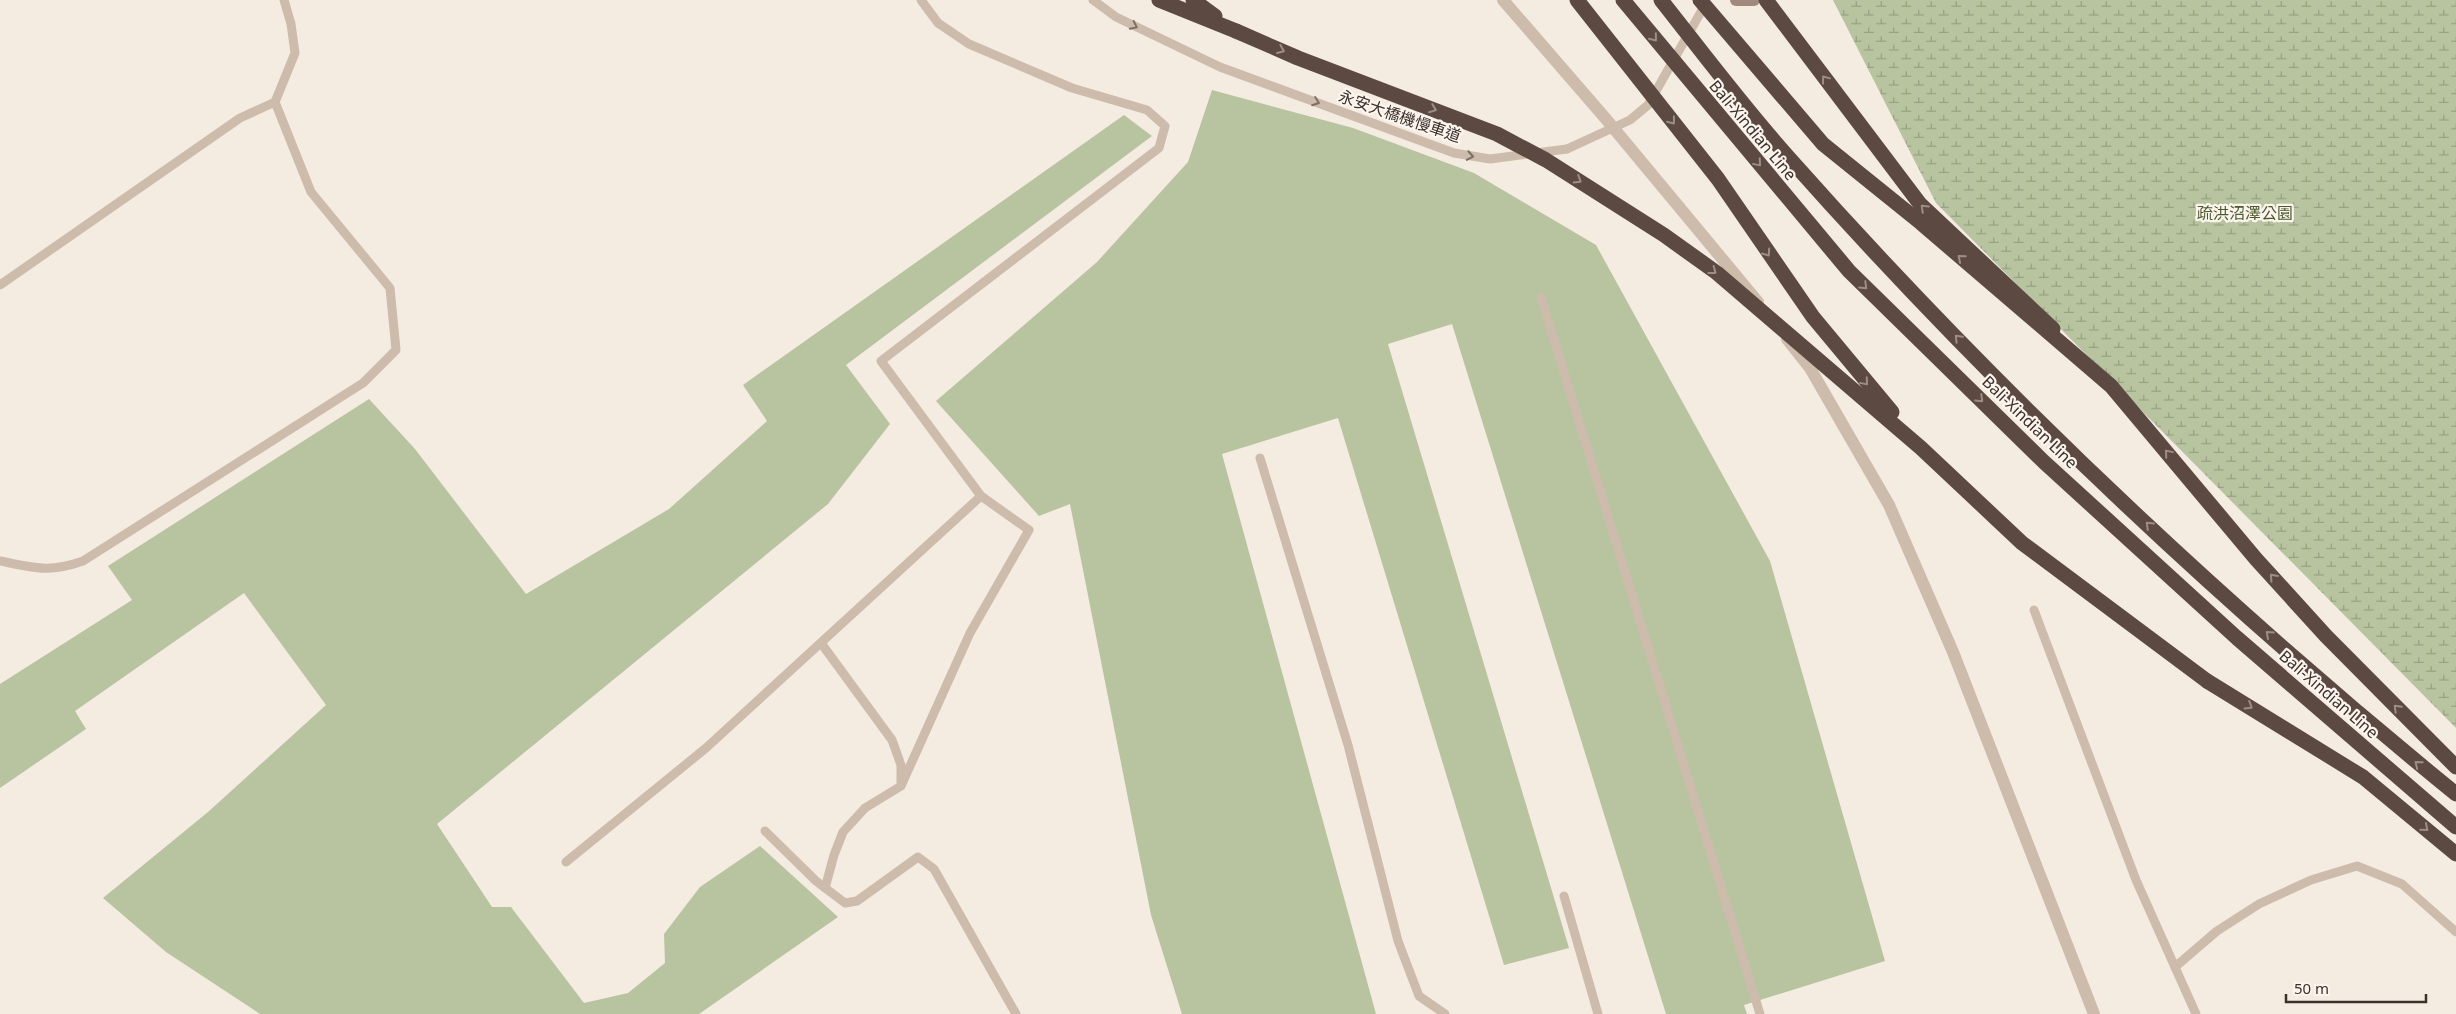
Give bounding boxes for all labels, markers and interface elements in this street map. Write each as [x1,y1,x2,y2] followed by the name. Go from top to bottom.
[1129,20,1138,30] one-way arrow
[1649,32,1657,41] one-way arrow
[1276,44,1285,55] one-way arrow
[1705,75,1801,185] street label: Bali-Xindian Line
[1822,75,1831,85] one-way arrow
[1336,85,1464,147] street label: 永安大橋機慢車道
[1311,96,1320,106] one-way arrow
[1428,103,1436,113] one-way arrow
[1666,115,1675,125] one-way arrow
[1465,150,1474,160] one-way arrow
[1752,157,1760,166] one-way arrow
[1573,174,1582,184] one-way arrow
[2197,202,2293,224] park label: 疏洪沼澤公園
[1921,204,1930,213] one-way arrow
[1761,247,1770,257] one-way arrow
[1958,255,1967,264] one-way arrow
[1707,265,1716,273] one-way arrow
[1858,280,1867,289] one-way arrow
[1954,335,1963,344] one-way arrow
[1978,371,2082,473] street label: Bali-Xindian Line
[1860,376,1869,385] one-way arrow
[1975,393,1984,402] one-way arrow
[2166,450,2174,459] one-way arrow
[2145,522,2154,531] one-way arrow
[2270,574,2279,583] one-way arrow
[2265,631,2274,640] one-way arrow
[2275,645,2383,743] street label: Bali-Xindian Line
[2243,700,2252,710] one-way arrow
[2394,704,2403,713] one-way arrow
[2415,760,2424,769] one-way arrow
[2419,823,2428,831] one-way arrow
[2286,972,2426,1004] scale bar
[2294,978,2329,998] text: 50 m

